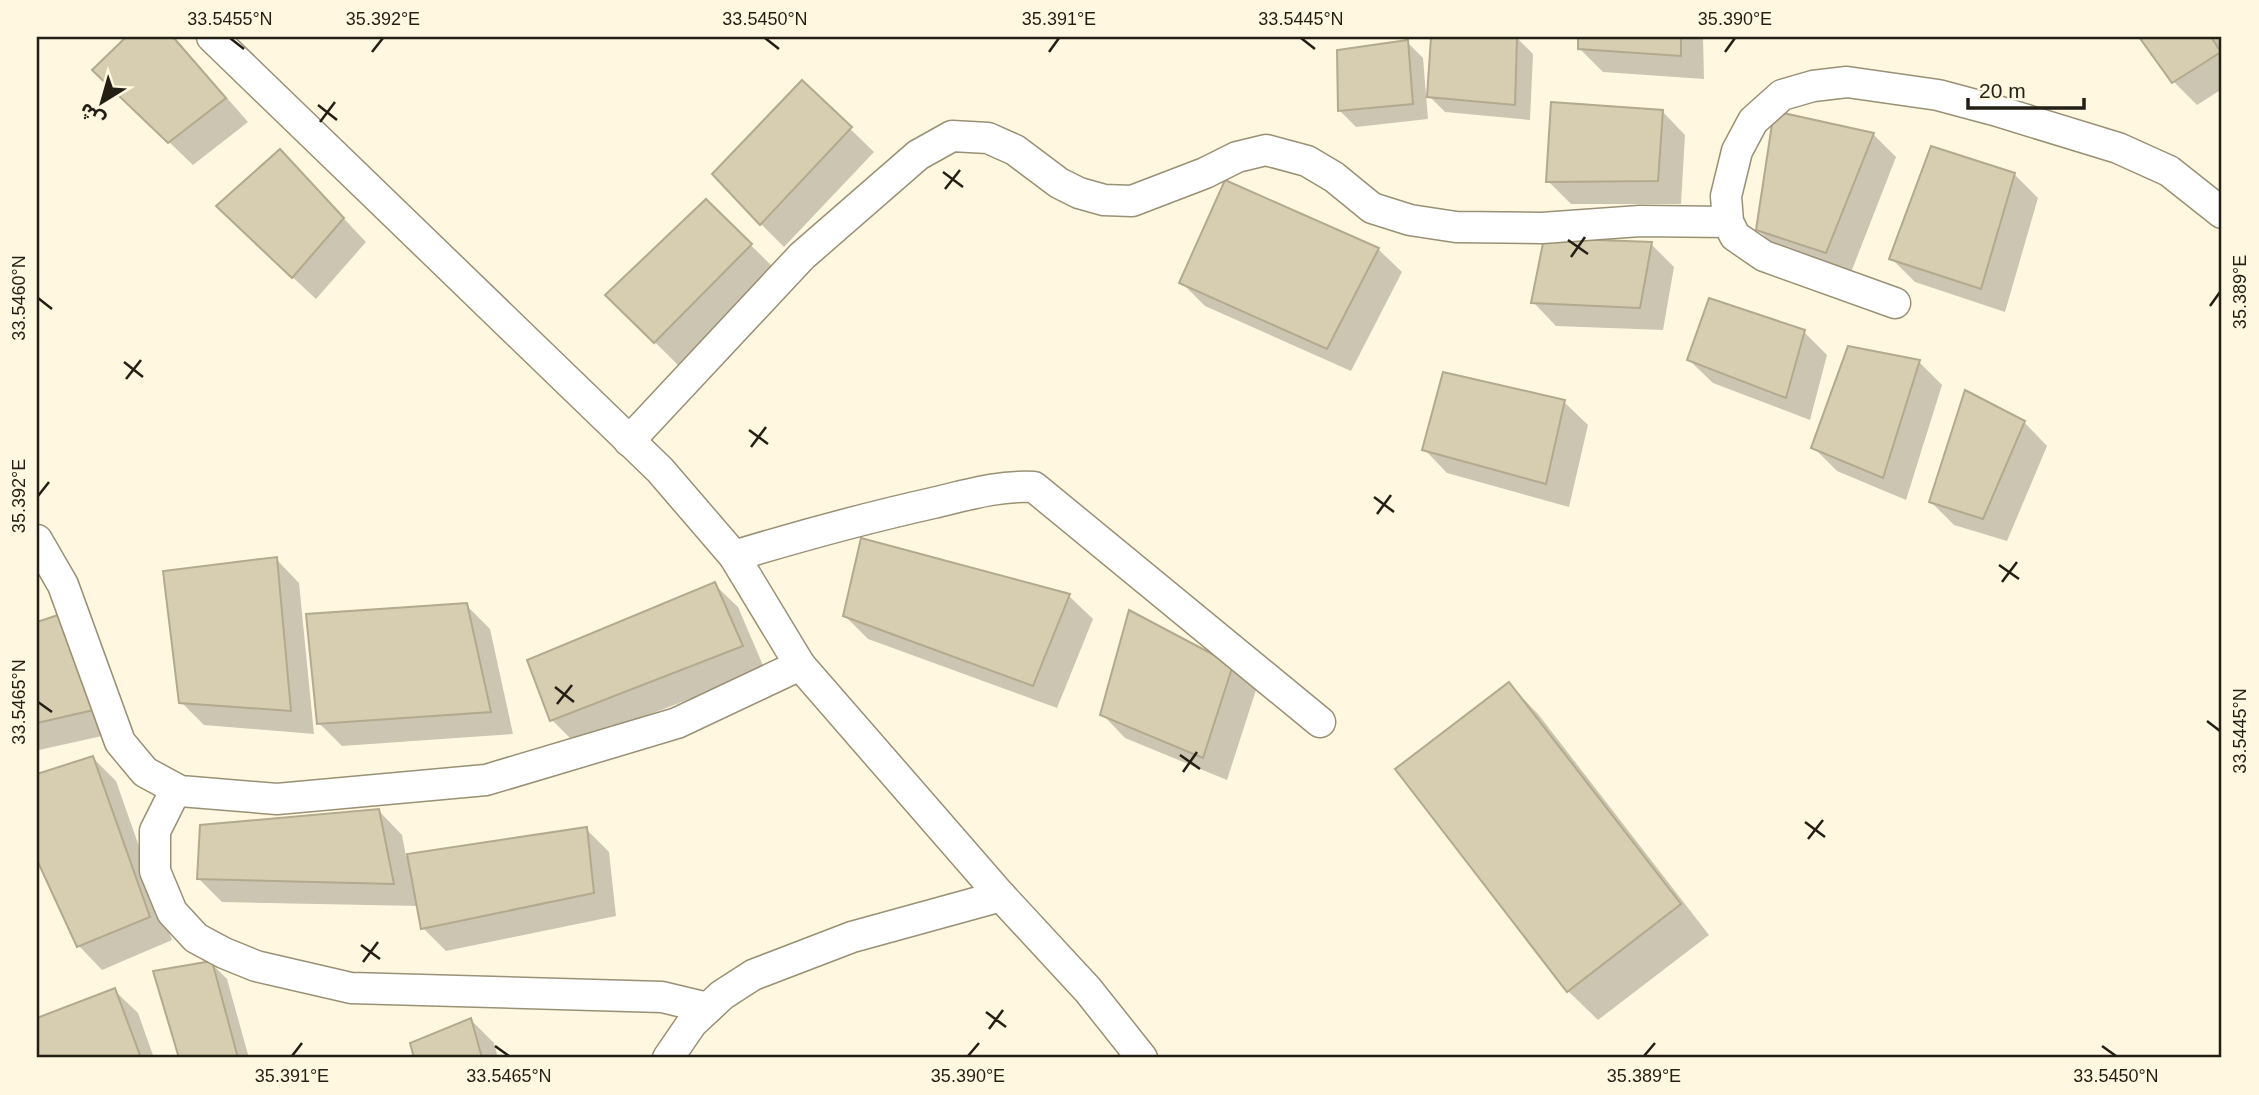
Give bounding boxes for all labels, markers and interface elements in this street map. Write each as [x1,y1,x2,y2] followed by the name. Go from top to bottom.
[187,9,273,29] text: 33.5455°N
[346,9,420,29] text: 35.392°E
[722,9,808,29] text: 33.5450°N
[1022,9,1096,29] text: 35.391°E
[1258,9,1344,29] text: 33.5445°N
[1698,9,1772,29] text: 35.390°E
[66,66,136,136] north arrow
[1968,66,2084,110] scale bar
[1979,79,2026,102] text: 20 m
[75,99,109,131] text: ش
[9,255,29,341] text: 33.5460°N
[2230,255,2250,329] text: 35.389°E
[9,459,29,533] text: 35.392°E
[9,659,29,745] text: 33.5465°N
[2230,688,2250,774] text: 33.5445°N
[255,1066,329,1086] text: 35.391°E
[466,1066,552,1086] text: 33.5465°N
[931,1066,1005,1086] text: 35.390°E
[1607,1066,1681,1086] text: 35.389°E
[2073,1066,2159,1086] text: 33.5450°N

